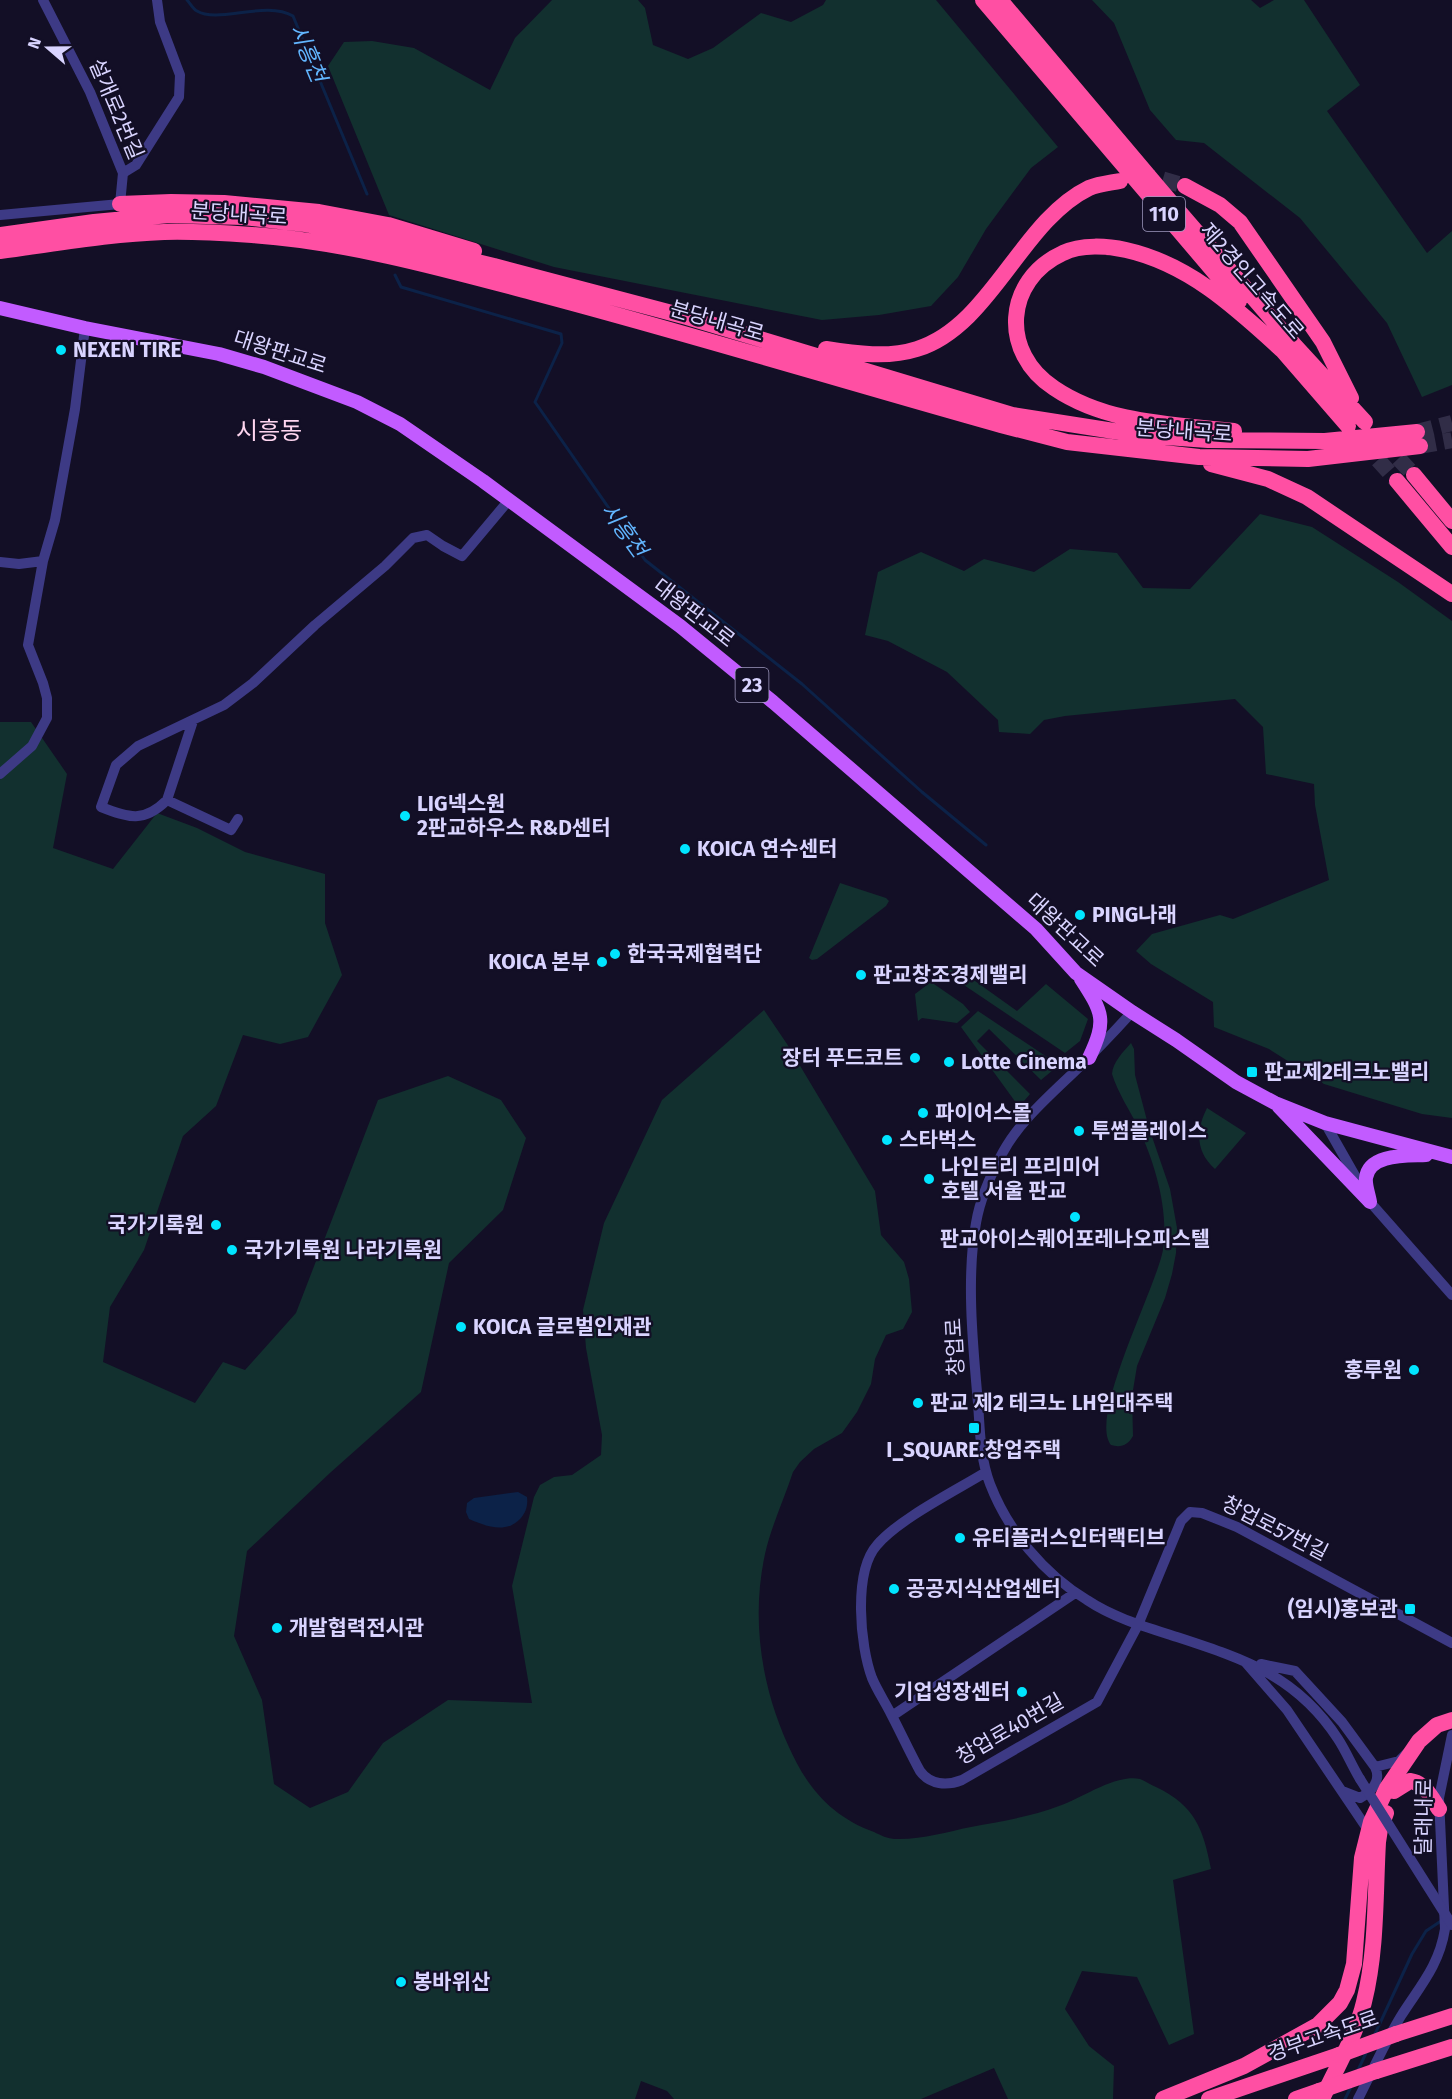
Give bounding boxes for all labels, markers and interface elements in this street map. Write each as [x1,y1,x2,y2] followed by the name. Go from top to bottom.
[18,18,78,78] north arrow
[284,20,333,89] water label: 시흥천
[24,35,45,51] text: N
[83,55,149,163] street label: 설개로2번길
[1143,197,1185,231] road number: 110
[190,198,288,230] street label: 분당내곡로
[1194,218,1310,344] street label: 제2경인고속도로
[667,295,767,347] street label: 분당내곡로
[230,325,330,379] street label: 대왕판교로
[73,337,182,363] place label: NEXEN TIRE
[54,343,68,357] marker: NEXEN TIRE
[1135,415,1233,447] street label: 분당내곡로
[236,417,302,445] district label: 시흥동
[595,497,654,565] water label: 시흥천
[648,573,740,653] street label: 대왕판교로
[736,668,768,702] road number: 23
[417,791,610,841] place label: LIG넥스원 2판교하우스 R&D센터
[398,809,412,823] marker: LIG넥스원 2판교하우스 R&D센터
[697,836,837,862] place label: KOICA 연수센터
[678,842,692,856] marker: KOICA 연수센터
[1021,888,1109,972] street label: 대왕판교로
[1092,902,1177,928] place label: PING나래
[1073,908,1087,922] marker: PING나래
[627,941,762,967] place label: 한국국제협력단
[608,947,622,961] marker: 한국국제협력단
[488,949,590,975] place label: KOICA 본부
[595,955,609,969] marker: KOICA 본부
[873,962,1028,988] place label: 판교창조경제밸리
[854,968,868,982] marker: 판교창조경제밸리
[782,1045,903,1071] place label: 장터 푸드코트
[961,1049,1087,1075] place label: Lotte Cinema
[908,1051,922,1065] marker: 장터 푸드코트
[942,1055,956,1069] marker: Lotte Cinema
[1264,1059,1429,1085] place label: 판교제2테크노밸리
[1245,1065,1259,1079] marker: 판교제2테크노밸리
[935,1100,1032,1126] place label: 파이어스몰
[916,1106,930,1120] marker: 파이어스몰
[1091,1118,1207,1144] place label: 투썸플레이스
[1072,1124,1086,1138] marker: 투썸플레이스
[899,1127,976,1153] place label: 스타벅스
[880,1133,894,1147] marker: 스타벅스
[941,1154,1101,1204] place label: 나인트리 프리미어 호텔 서울 판교
[922,1172,936,1186] marker: 나인트리 프리미어 호텔 서울 판교
[1068,1210,1082,1224] marker: 판교아이스퀘어포레나오피스텔
[107,1212,204,1238] place label: 국가기록원
[209,1218,223,1232] marker: 국가기록원
[940,1226,1210,1252] place label: 판교아이스퀘어포레나오피스텔
[244,1237,442,1263] place label: 국가기록원 나라기록원
[225,1243,239,1257] marker: 국가기록원 나라기록원
[473,1314,652,1340] place label: KOICA 글로벌인재관
[941,1317,969,1377] street label: 창업로
[454,1320,468,1334] marker: KOICA 글로벌인재관
[1344,1357,1402,1383] place label: 홍루원
[1407,1363,1421,1377] marker: 홍루원
[930,1390,1174,1416] place label: 판교 제2 테크노 LH임대주택
[911,1396,925,1410] marker: 판교 제2 테크노 LH임대주택
[967,1421,981,1435] marker: I_SQUARE.창업주택
[886,1437,1062,1463] place label: I_SQUARE.창업주택
[1217,1490,1333,1566] street label: 창업로57번길
[972,1525,1165,1551] place label: 유티플러스인터랙티브
[953,1531,967,1545] marker: 유티플러스인터랙티브
[906,1576,1061,1602] place label: 공공지식산업센터
[887,1582,901,1596] marker: 공공지식산업센터
[1288,1596,1398,1622] place label: (임시)홍보관
[1403,1602,1417,1616] marker: (임시)홍보관
[289,1615,424,1641] place label: 개발협력전시관
[270,1621,284,1635] marker: 개발협력전시관
[894,1679,1010,1705] place label: 기업성장센터
[1015,1685,1029,1699] marker: 기업성장센터
[952,1688,1068,1770] street label: 창업로40번길
[1410,1778,1438,1856] street label: 달래내로
[413,1969,490,1995] place label: 봉바위산
[394,1975,408,1989] marker: 봉바위산
[1264,2005,1382,2067] street label: 경부고속도로

